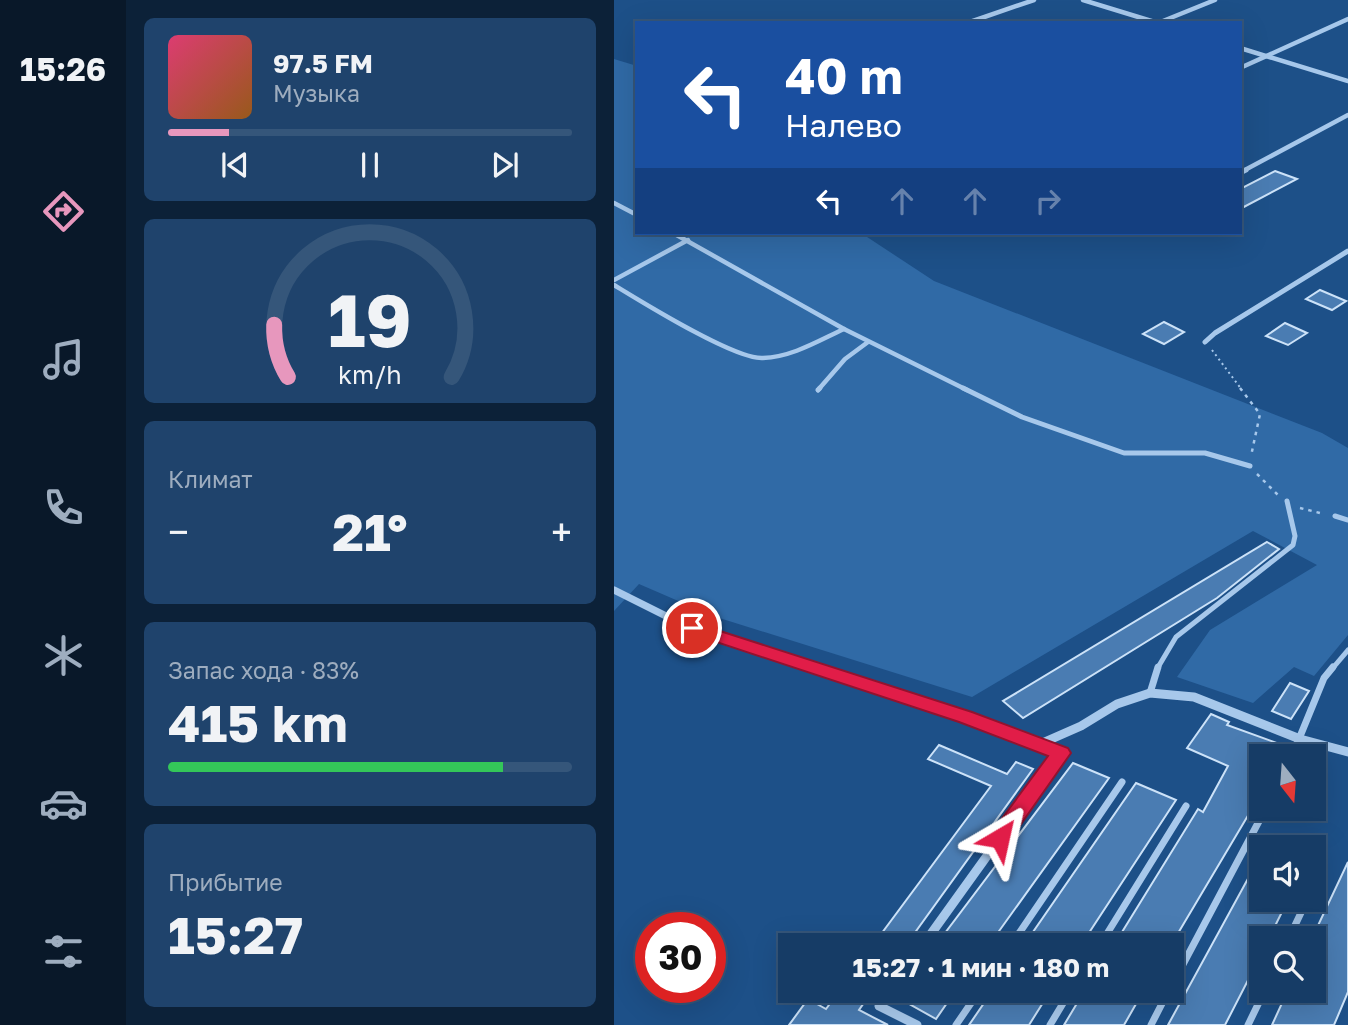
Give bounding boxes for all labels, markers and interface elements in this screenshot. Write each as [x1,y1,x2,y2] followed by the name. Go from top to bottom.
[785,46,903,105] text: 40 m
[273,48,373,79] text: 97.5 FM
[670,49,761,140] icon: left
[20,50,106,88] text: 15:26
[273,79,360,107] text: Музыка
[785,106,902,144] text: Налево
[216,146,254,184] icon: previous
[351,146,389,184] icon: pause
[486,146,524,184] icon: next
[810,182,848,220] icon: left
[883,182,921,220] icon: ahead
[956,182,994,220] icon: ahead
[1029,182,1067,220] icon: right
[39,187,88,236] icon: directions
[328,277,412,364] text: 19
[39,335,88,384] icon: music
[338,359,402,390] text: km/h
[168,465,253,493] text: Климат
[39,483,88,532] icon: phone
[332,500,408,562] text: 21°
[168,509,189,554] text: −
[551,509,572,554] text: +
[662,598,722,658] pin
[673,609,711,647] icon: arrive
[39,631,88,680] icon: climate
[168,656,359,684] text: Запас хода · 83%
[168,691,348,753] text: 415 km
[1249,744,1326,821] north arrow
[1249,744,1326,1003] map controls
[39,779,88,828] icon: car
[963,801,1037,875] position arrow
[1249,835,1326,912] button: sound
[168,868,283,896] text: Прибытие
[168,903,303,965] text: 15:27
[635,912,726,1003] speed limit sign: 30
[1249,926,1326,1003] button: search
[39,927,88,976] icon: filters
[853,952,1109,983] text: 15:27 · 1 мин · 180 m

